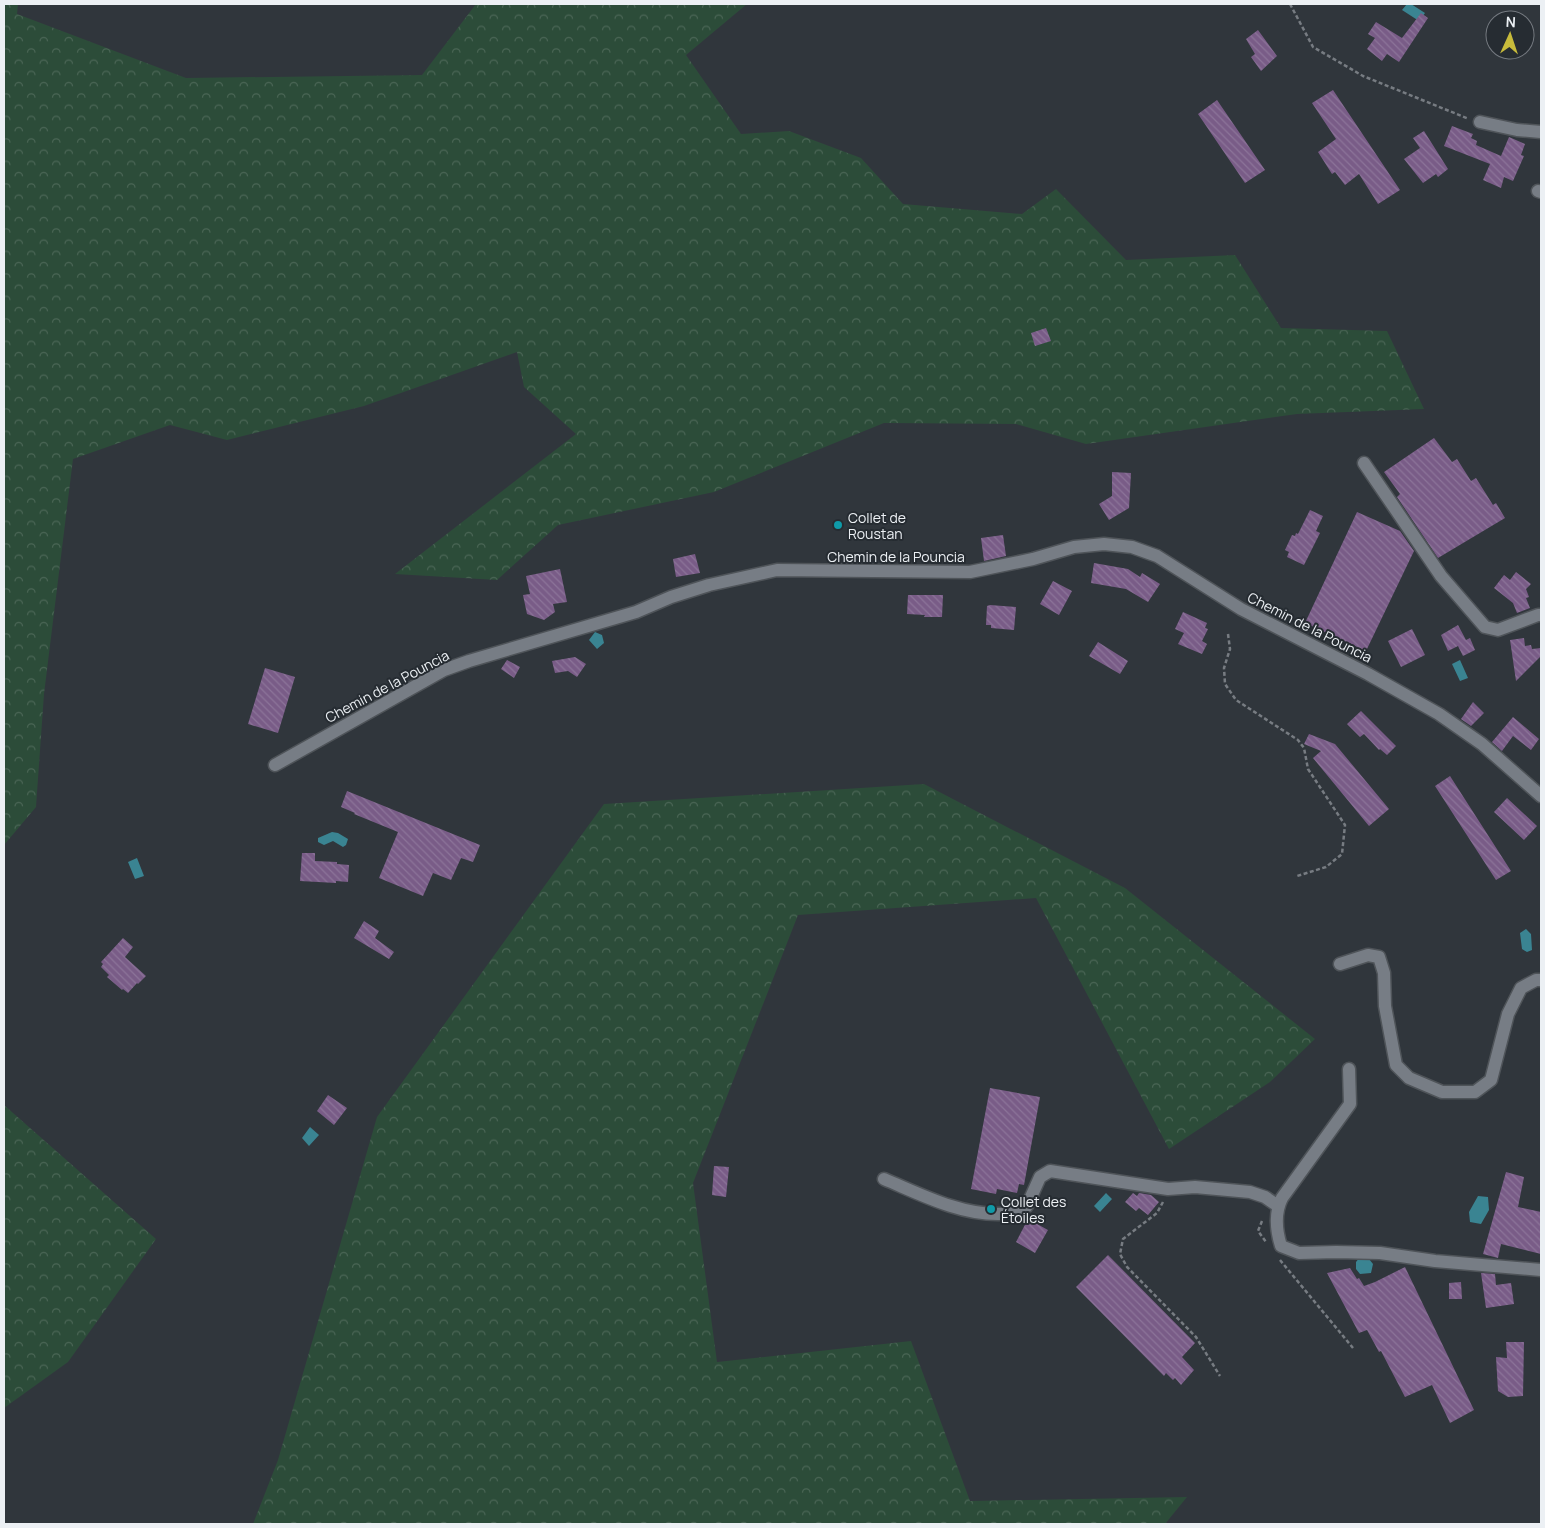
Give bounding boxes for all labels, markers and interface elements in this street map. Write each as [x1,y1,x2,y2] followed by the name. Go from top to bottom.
[1485,10,1535,60] north arrow
[1505,12,1516,31] text: N
[848,508,906,543] place label: Collet de Roustan
[832,519,844,531] marker: Collet de Roustan
[827,547,965,566] street label: Chemin de la Pouncia
[1244,587,1376,667] street label: Chemin de la Pouncia
[322,645,452,727] street label: Chemin de la Pouncia
[1001,1192,1066,1227] place label: Collet des Étoiles
[985,1203,997,1215] marker: Collet des Étoiles

